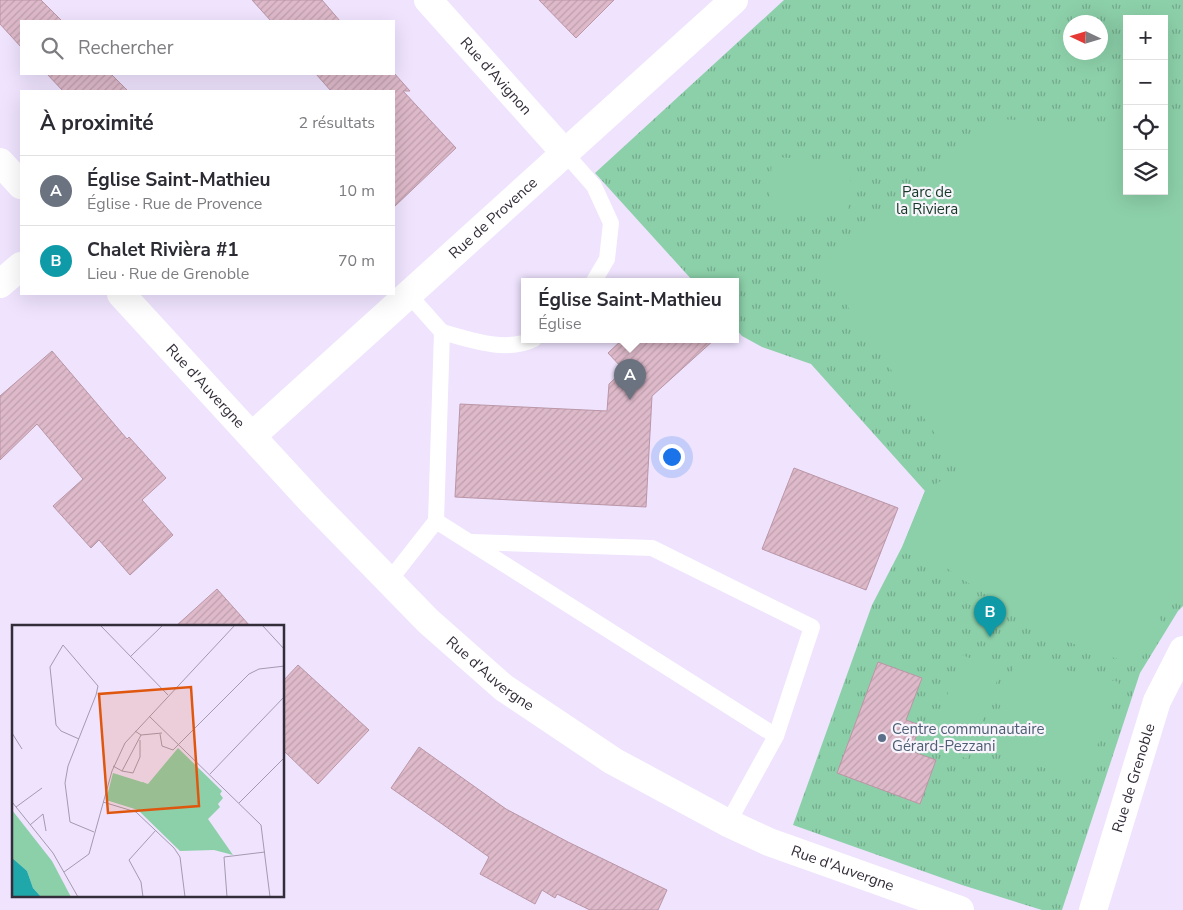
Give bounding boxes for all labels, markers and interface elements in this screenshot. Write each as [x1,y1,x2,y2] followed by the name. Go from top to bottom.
[1063,15,1108,60] north arrow
[1123,15,1168,195] map controls
[1123,15,1168,60] button: +
[20,20,395,75] search box
[456,33,536,119] street label: Rue d'Avignon
[38,34,66,62] icon: search
[78,35,173,61] text: Rechercher
[1123,60,1168,105] button: −
[1123,105,1168,150] button: locate
[40,109,154,137] text: À proximité
[299,112,375,134] text: 2 résultats
[1123,150,1168,195] button: layers
[87,167,271,193] text: Église Saint-Mathieu
[445,173,542,263] street label: Rue de Provence
[50,180,62,202] text: A
[338,180,375,202] text: 10 m
[896,182,958,219] park label: Parc de la Riviera
[87,193,262,215] text: Église · Rue de Provence
[87,237,239,263] text: Chalet Rivièra #1
[50,250,62,272] text: B
[338,250,375,272] text: 70 m
[87,263,249,285] text: Lieu · Rue de Grenoble
[521,278,739,343] popup
[538,287,722,313] text: Église Saint-Mathieu
[538,313,581,335] text: Église
[162,340,249,433] street label: Rue d'Auvergne
[614,359,646,400] pin: A
[659,444,685,470] your location
[974,596,1006,637] pin: B
[12,625,285,898] inset map
[442,632,538,715] street label: Rue d'Auvergne
[892,719,1044,756] place label: Centre communautaire Gérard-Pezzani
[1107,721,1160,835] street label: Rue de Grenoble
[876,732,888,744] marker: Centre communautaire Gérard-Pezzani
[788,841,897,896] street label: Rue d'Auvergne

